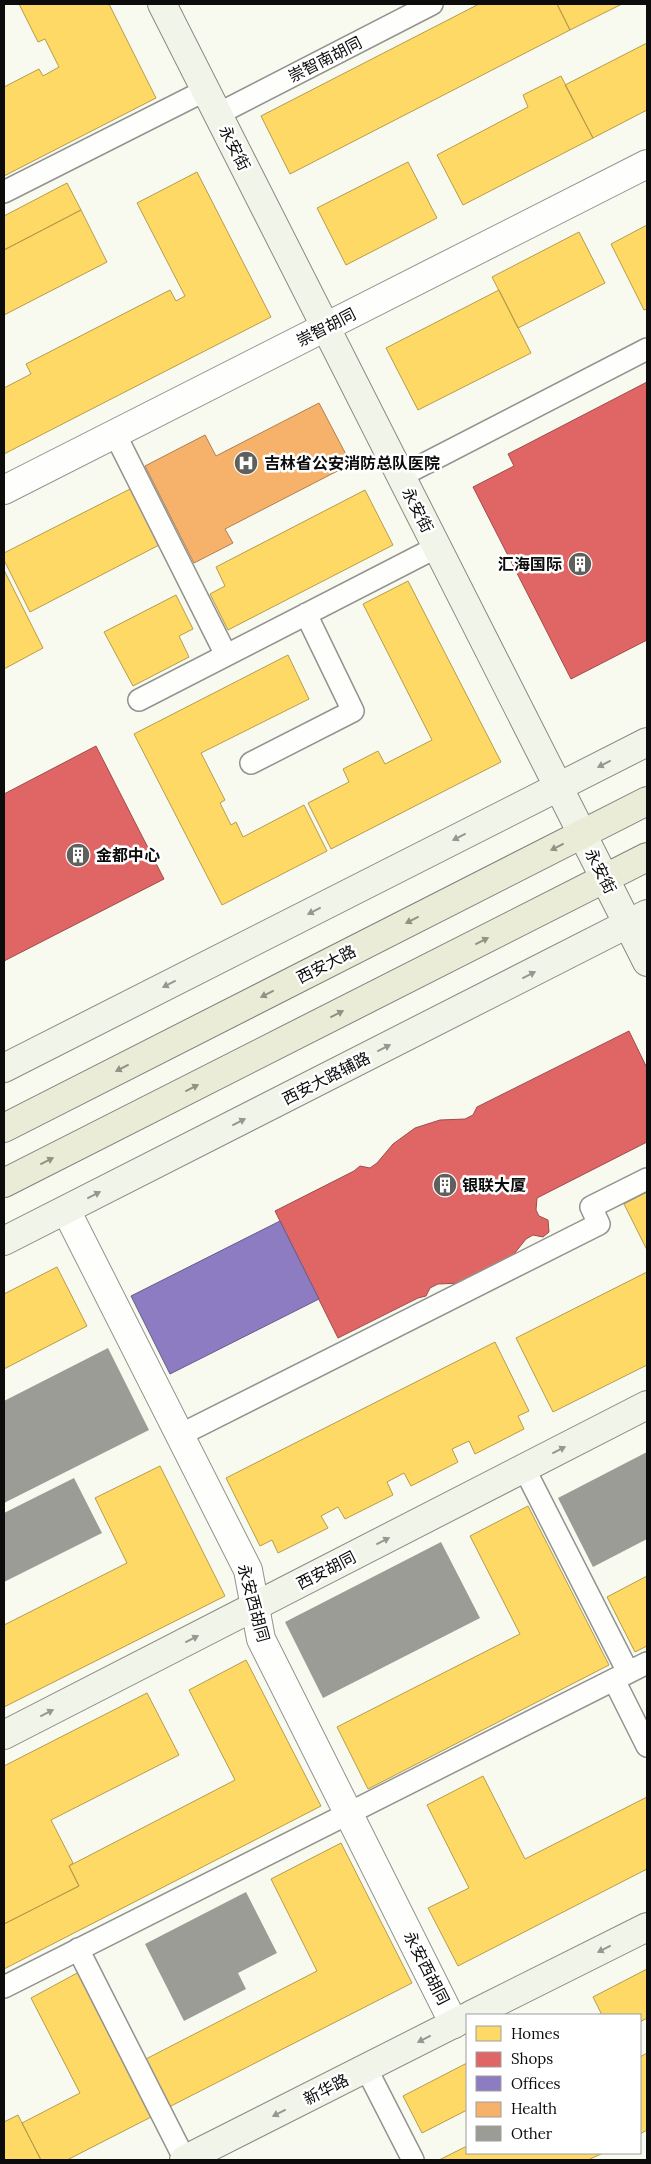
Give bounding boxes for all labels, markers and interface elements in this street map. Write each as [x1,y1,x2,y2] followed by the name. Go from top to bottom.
[285,32,365,86] street label: 崇智南胡同
[215,122,255,174] street label: 永安街
[293,304,359,350] street label: 崇智胡同
[233,450,259,476] hospital icon: 吉林省公安消防总队医院
[264,453,440,473] place label: 吉林省公安消防总队医院
[398,484,438,536] street label: 永安街
[567,551,593,577] building icon: 汇海国际
[498,554,562,574] place label: 汇海国际
[597,760,611,768] one-way arrow
[452,833,466,841] one-way arrow
[65,842,91,868] building icon: 金都中心
[550,843,564,851] one-way arrow
[96,845,160,865] place label: 金都中心
[581,845,621,897] street label: 永安街
[307,907,321,915] one-way arrow
[405,916,419,924] one-way arrow
[475,937,489,945] one-way arrow
[293,941,359,987] street label: 西安大路
[521,971,536,979] one-way arrow
[162,980,176,988] one-way arrow
[260,990,274,998] one-way arrow
[330,1010,344,1018] one-way arrow
[377,1044,391,1052] one-way arrow
[279,1047,373,1109] street label: 西安大路辅路
[115,1064,130,1072] one-way arrow
[185,1084,199,1092] one-way arrow
[232,1118,246,1126] one-way arrow
[40,1157,54,1165] one-way arrow
[432,1172,458,1198] building icon: 银联大厦
[462,1175,526,1195] place label: 银联大厦
[87,1191,101,1199] one-way arrow
[551,1446,566,1454] one-way arrow
[376,1537,390,1545] one-way arrow
[293,1547,359,1593] street label: 西安胡同
[234,1562,274,1644] street label: 永安西胡同
[185,1635,199,1643] one-way arrow
[40,1709,54,1717] one-way arrow
[400,1928,454,2008] street label: 永安西胡同
[597,1945,611,1953] one-way arrow
[466,2014,641,2154] legend
[511,2024,560,2043] text: Homes
[417,2035,431,2043] one-way arrow
[511,2049,553,2068] text: Shops
[300,2069,352,2109] street label: 新华路
[511,2074,561,2093] text: Offices
[511,2099,557,2118] text: Health
[272,2109,286,2117] one-way arrow
[511,2124,553,2143] text: Other

